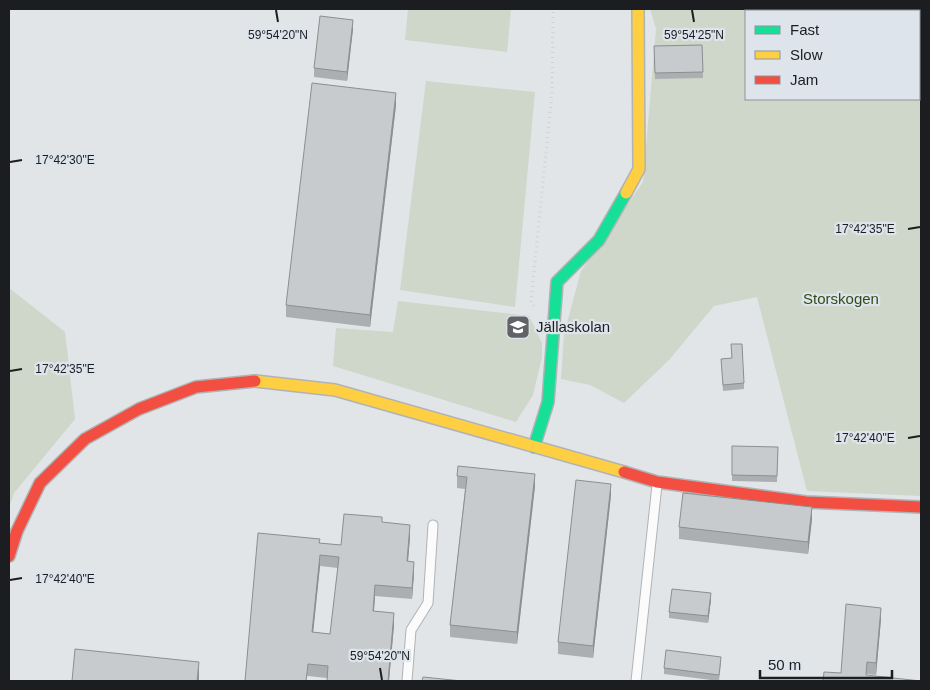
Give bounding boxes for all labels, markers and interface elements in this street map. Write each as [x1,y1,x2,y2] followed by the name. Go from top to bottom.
[745,10,920,100] legend
[790,21,820,38] text: Fast
[248,28,308,42] text: 59°54'20"N
[664,28,724,42] text: 59°54'25"N
[790,46,823,63] text: Slow
[790,71,818,88] text: Jam
[35,153,95,167] text: 17°42'30"E
[835,222,895,236] text: 17°42'35"E
[803,290,879,307] park label: Storskogen
[505,314,531,340] school or university icon: Jällaskolan
[536,318,610,335] place label: Jällaskolan
[35,362,95,376] text: 17°42'35"E
[835,431,895,445] text: 17°42'40"E
[35,572,95,586] text: 17°42'40"E
[760,648,892,680] scale bar
[350,649,410,663] text: 59°54'20"N
[768,656,801,673] text: 50 m

